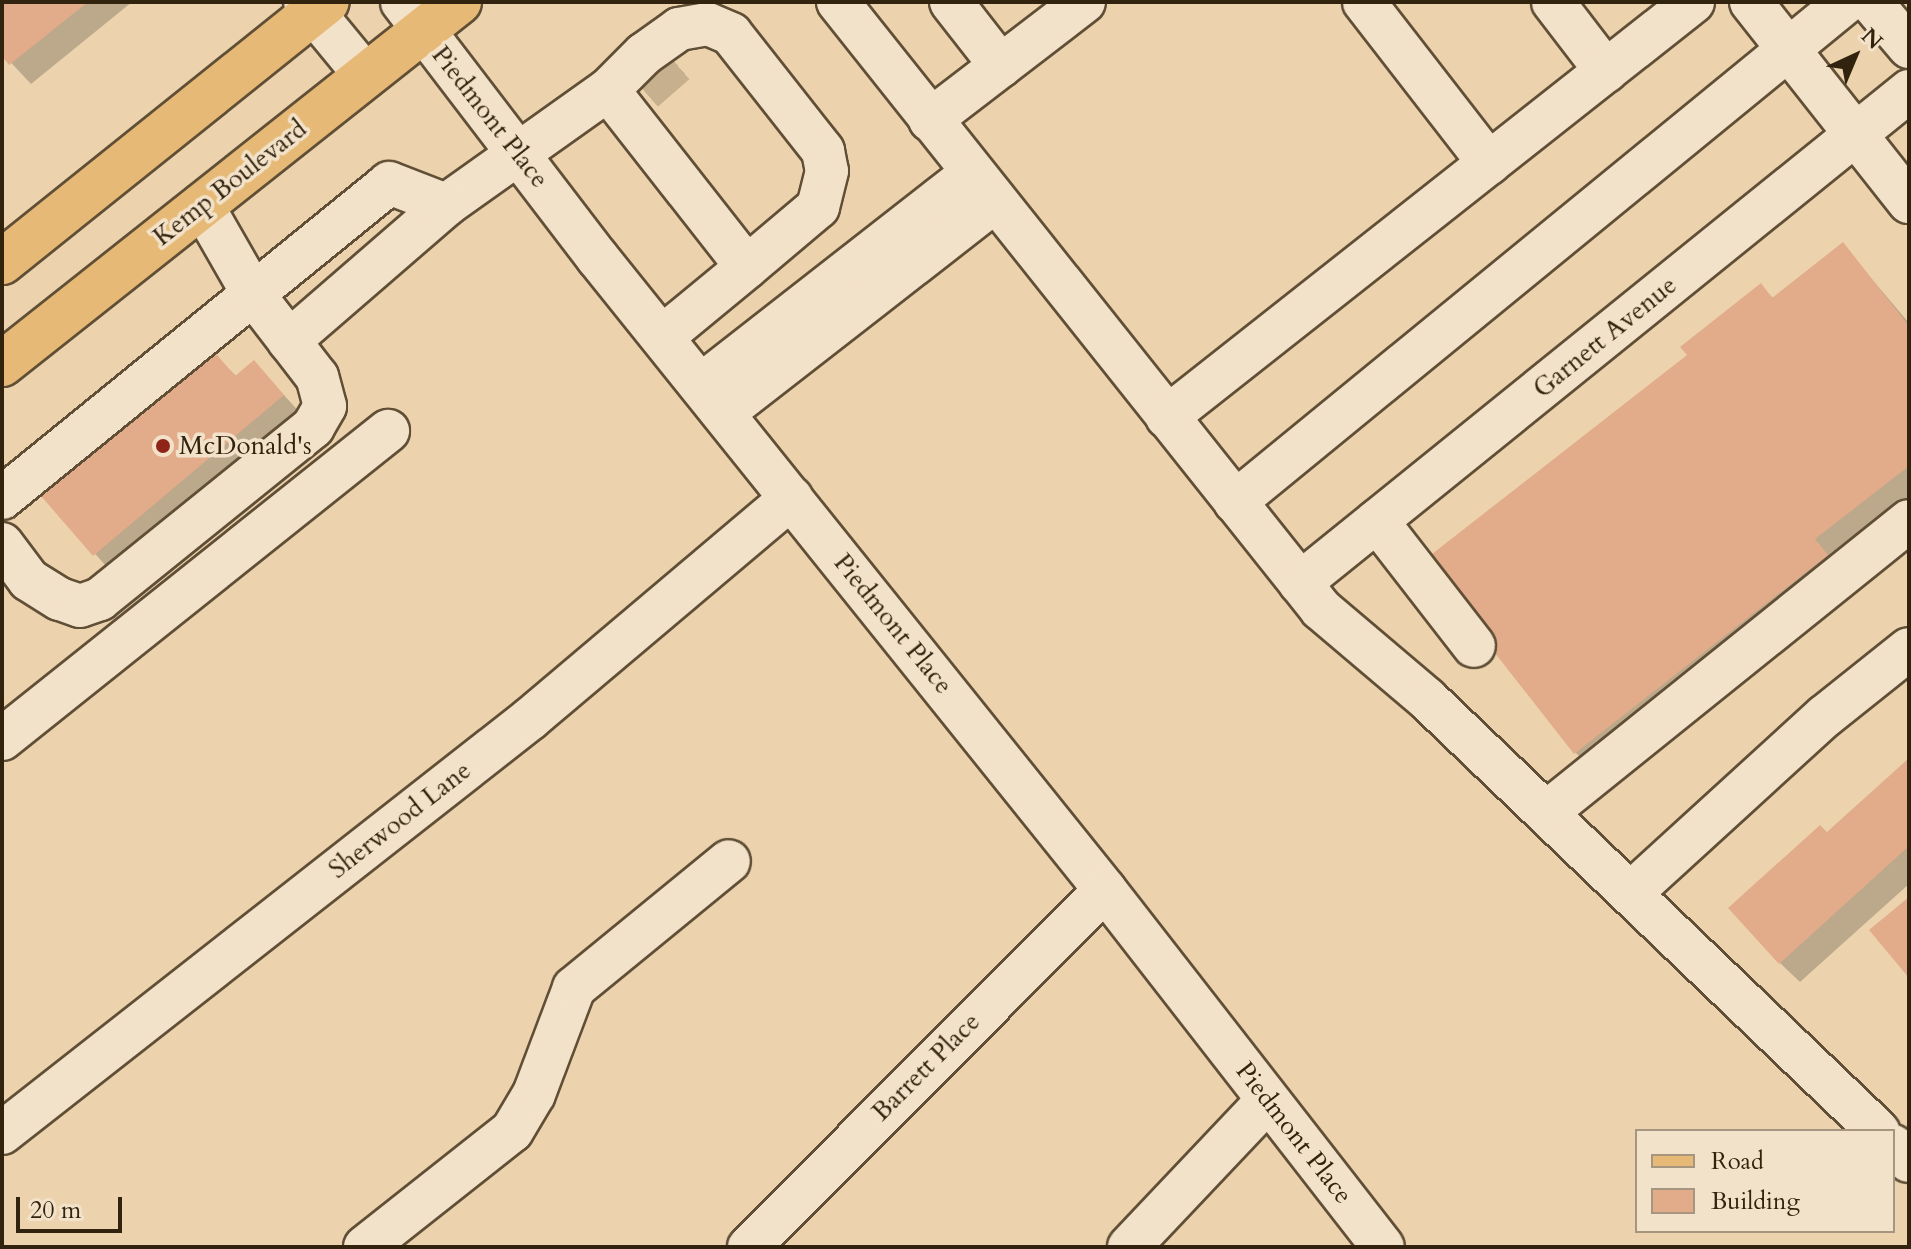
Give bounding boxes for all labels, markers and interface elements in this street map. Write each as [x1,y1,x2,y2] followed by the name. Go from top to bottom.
[1815,16,1895,96] north arrow
[1854,21,1889,56] text: N
[425,40,555,194] street label: Piedmont Place
[147,113,313,253] street label: Kemp Boulevard
[1527,270,1683,404] street label: Garnett Avenue
[179,430,312,462] place label: McDonald's
[154,437,172,455] marker: McDonald's
[827,548,959,700] street label: Piedmont Place
[323,755,477,885] street label: Sherwood Lane
[865,1006,987,1128] street label: Barrett Place
[1229,1056,1359,1210] street label: Piedmont Place
[1635,1129,1895,1233] legend
[1711,1145,1764,1178] text: Road
[20,1181,126,1231] scale bar
[1711,1185,1800,1218] text: Building
[30,1194,81,1227] text: 20 m

